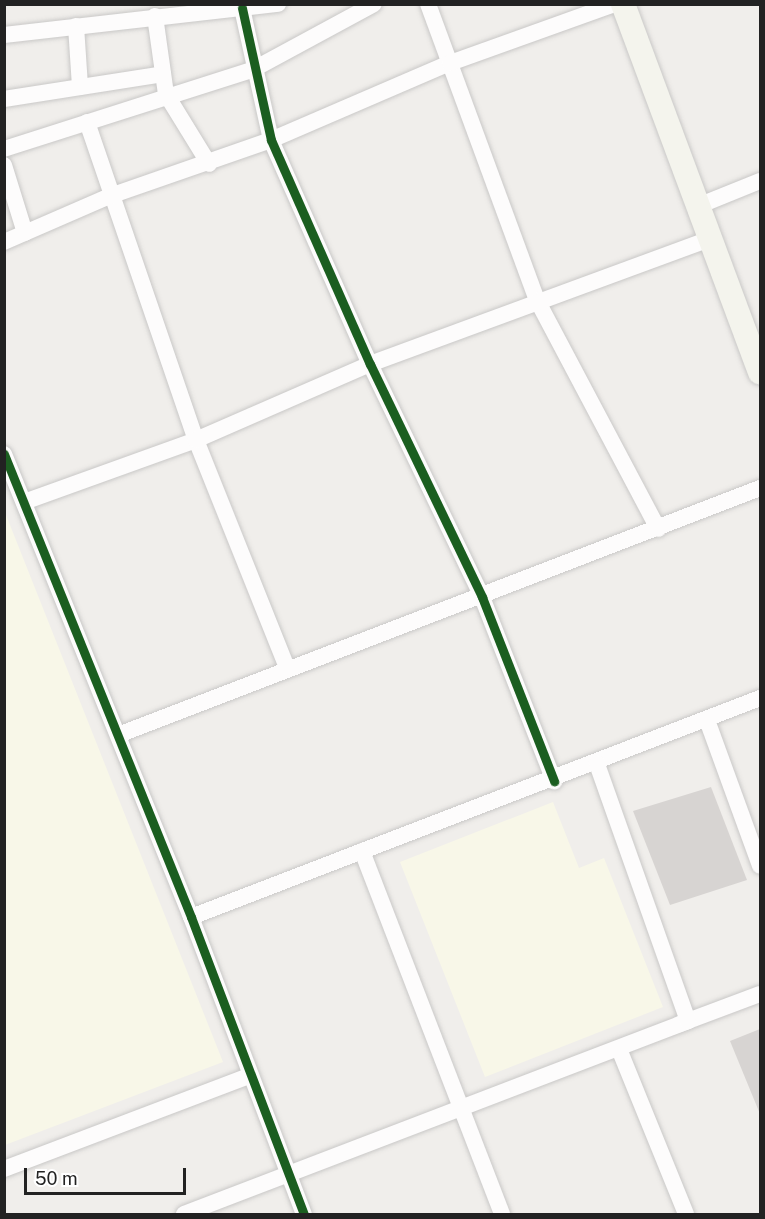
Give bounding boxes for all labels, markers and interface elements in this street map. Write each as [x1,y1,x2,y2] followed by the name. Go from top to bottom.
[27,1156,189,1194] scale bar
[35,1168,78,1189] text: 50 m

